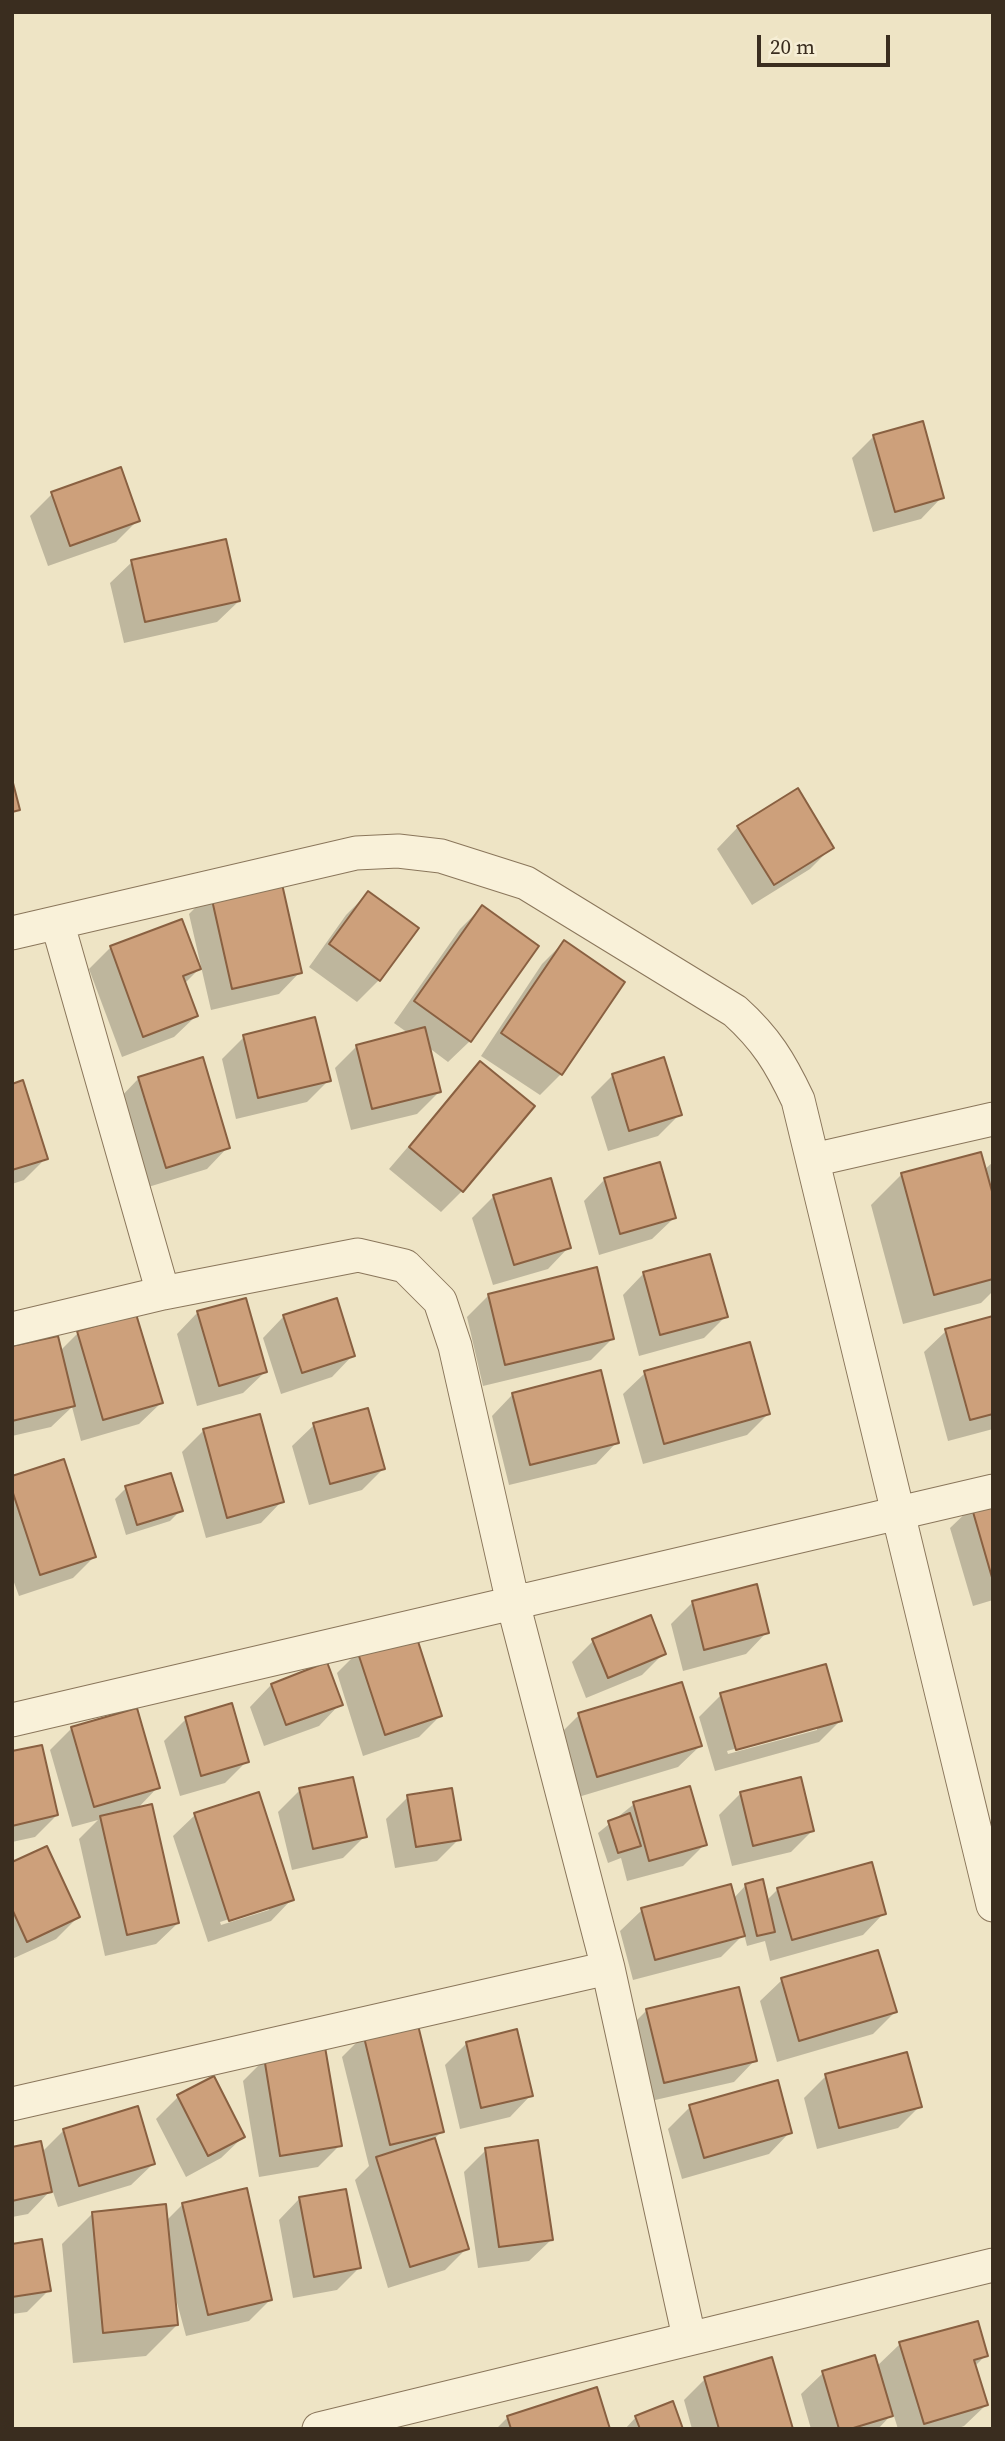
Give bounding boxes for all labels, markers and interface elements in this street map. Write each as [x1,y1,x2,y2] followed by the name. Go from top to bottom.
[760,21,893,65] scale bar
[770,32,815,61] text: 20 m

